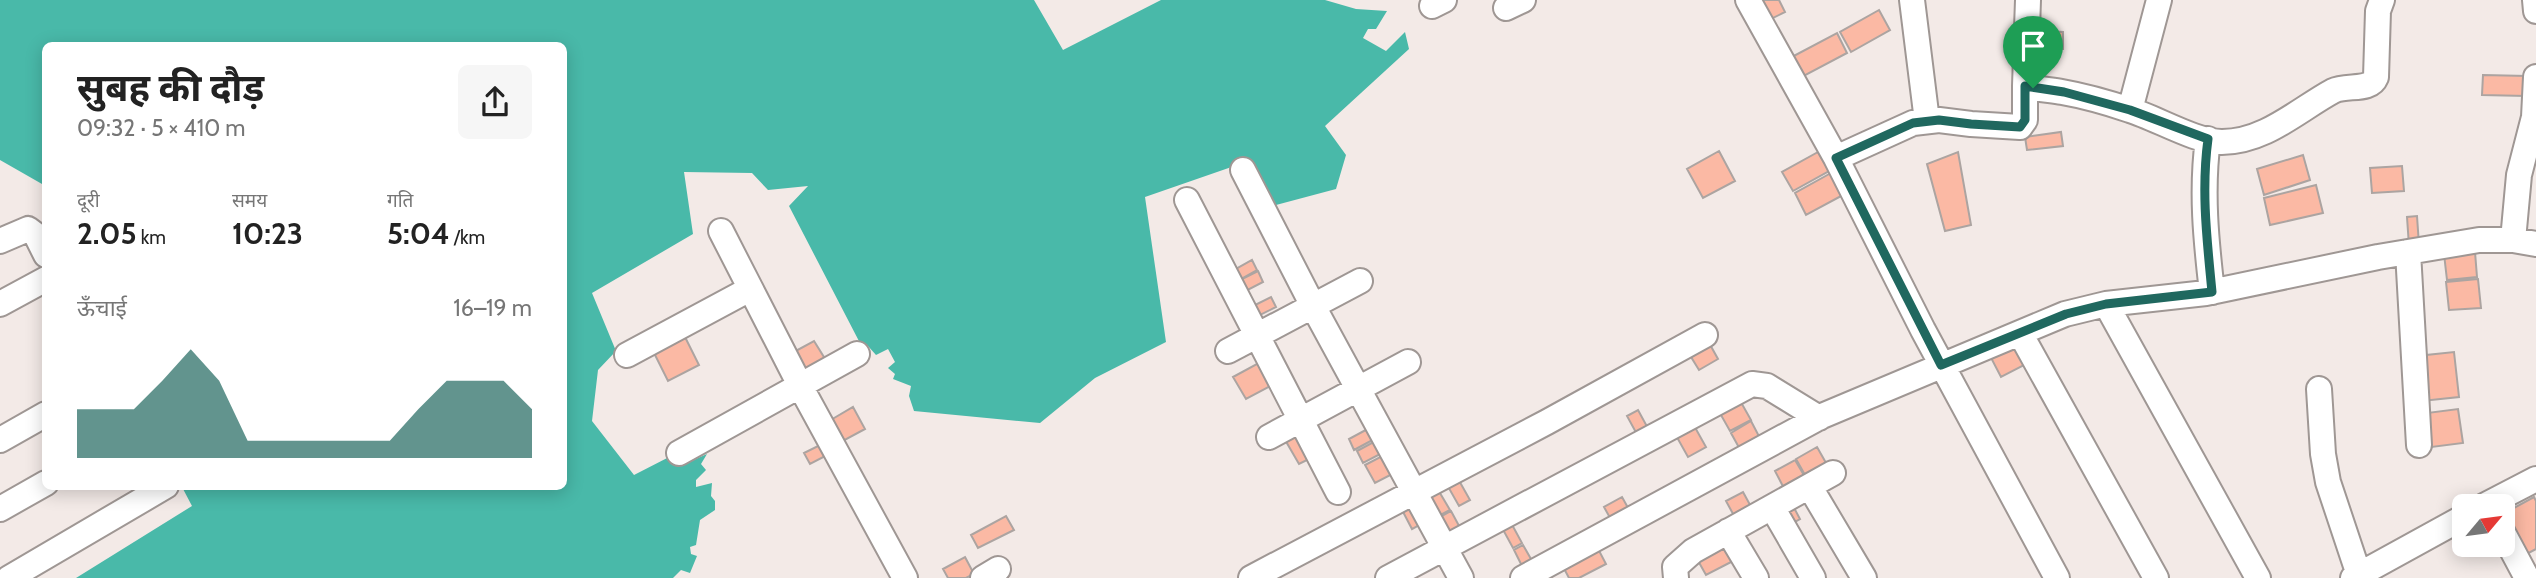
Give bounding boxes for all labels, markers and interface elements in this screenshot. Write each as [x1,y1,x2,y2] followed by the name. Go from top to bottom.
[2003,16,2063,88] pin
[2014,27,2052,65] icon: arrive
[77,64,264,111] text: सुबह की दौड़
[458,65,532,139] button: share
[77,114,246,142] text: 09:32 · 5 × 410 m
[77,189,100,212] text: दूरी
[232,189,267,212] text: समय
[387,189,413,212] text: गति
[77,215,137,252] text: 2.05
[232,215,303,252] text: 10:23
[387,215,450,252] text: 5:04
[137,226,166,249] text: km
[450,226,485,249] text: /km
[77,294,127,322] text: ऊँचाई
[453,294,532,322] text: 16–19 m
[2452,494,2515,556] north arrow
[2452,494,2515,557] map controls

